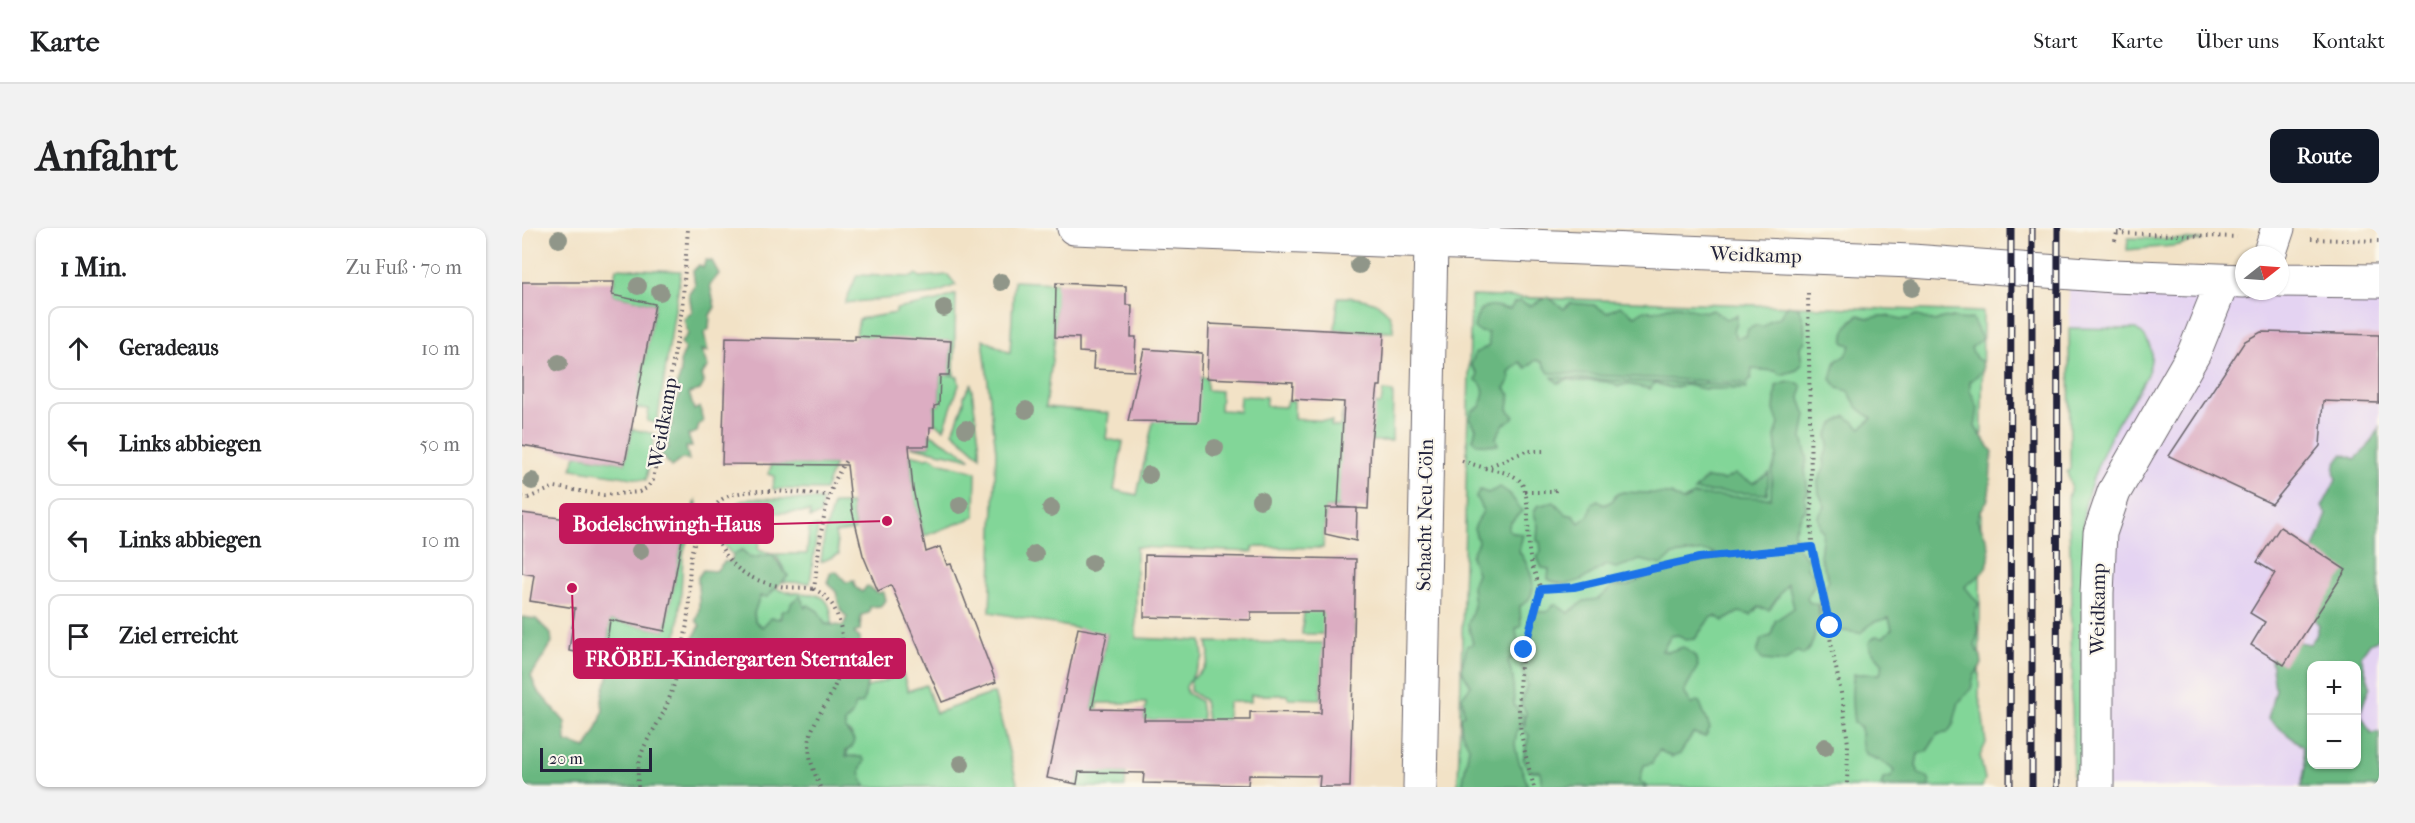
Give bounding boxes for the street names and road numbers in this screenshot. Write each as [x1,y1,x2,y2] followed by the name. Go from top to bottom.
[1709,242,1802,268] street label: Weidkamp
[644,376,682,471] street label: Weidkamp
[1412,438,1438,591] street label: Schacht Neu-Cöln
[2086,563,2110,656] street label: Weidkamp

